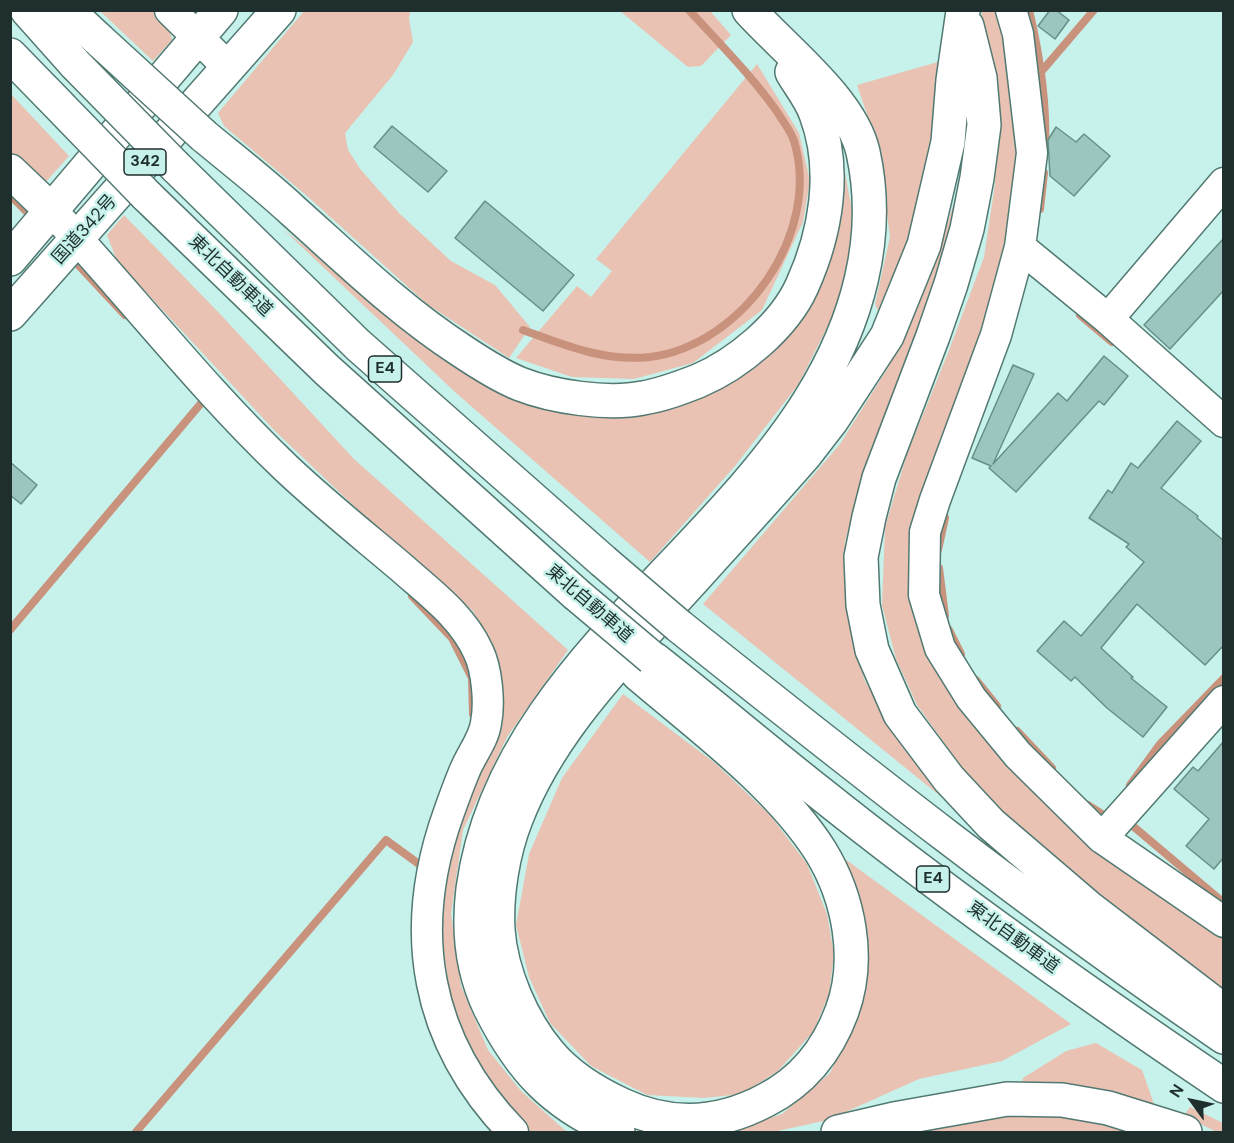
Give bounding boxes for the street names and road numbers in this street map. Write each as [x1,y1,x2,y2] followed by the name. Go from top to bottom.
[124,149,166,175] road number: 342
[48,191,122,269] street label: 国道342号
[184,231,276,321] street label: 東北自動車道
[368,356,402,382] road number: E4
[541,560,637,648] street label: 東北自動車道
[916,866,950,892] road number: E4
[963,898,1063,978] street label: 東北自動車道

